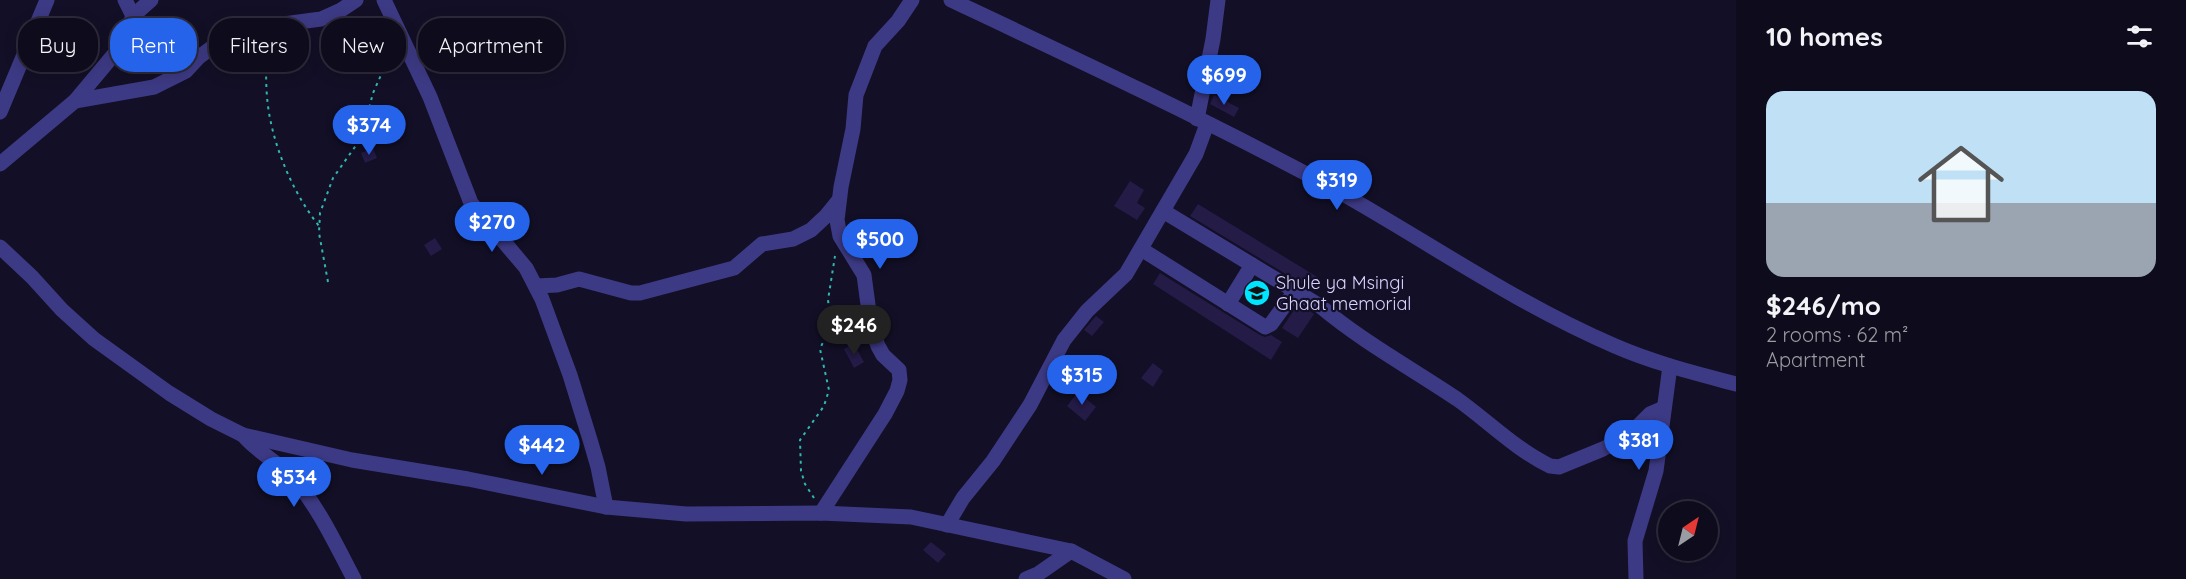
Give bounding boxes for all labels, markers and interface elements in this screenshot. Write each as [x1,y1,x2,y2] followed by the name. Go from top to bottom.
[18,18,98,72] chip: Buy
[110,18,197,72] chip: Rent
[209,18,309,72] chip: Filters
[321,18,406,72] chip: New
[418,18,564,72] chip: Apartment
[1766,20,1883,53] text: 10 homes
[2123,20,2156,53] icon: filters
[1188,55,1260,106] pin: $699
[1201,62,1247,87] text: $699
[333,105,405,156] pin: $374
[347,112,391,137] text: $374
[1907,130,2015,238] icon: home
[1301,160,1373,211] pin: $319
[1316,167,1358,192] text: $319
[456,202,528,253] pin: $270
[469,209,515,234] text: $270
[844,219,916,270] pin: $500
[856,226,904,251] text: $500
[1276,271,1411,315] place label: Shule ya Msingi Ghaat memorial
[1242,278,1272,308] school or university icon: Shule ya Msingi Ghaat memorial
[1766,289,1881,322] text: $246/mo
[818,305,890,356] pin: $246
[831,312,877,337] text: $246
[1766,322,1908,347] text: 2 rooms · 62 m²
[1766,347,1866,372] text: Apartment
[1046,355,1118,406] pin: $315
[1061,362,1103,387] text: $315
[1603,420,1675,471] pin: $381
[506,425,578,476] pin: $442
[1618,427,1660,452] text: $381
[519,432,565,457] text: $442
[258,457,330,508] pin: $534
[271,464,317,489] text: $534
[1658,501,1718,561] north arrow
[1658,501,1718,561] map controls

